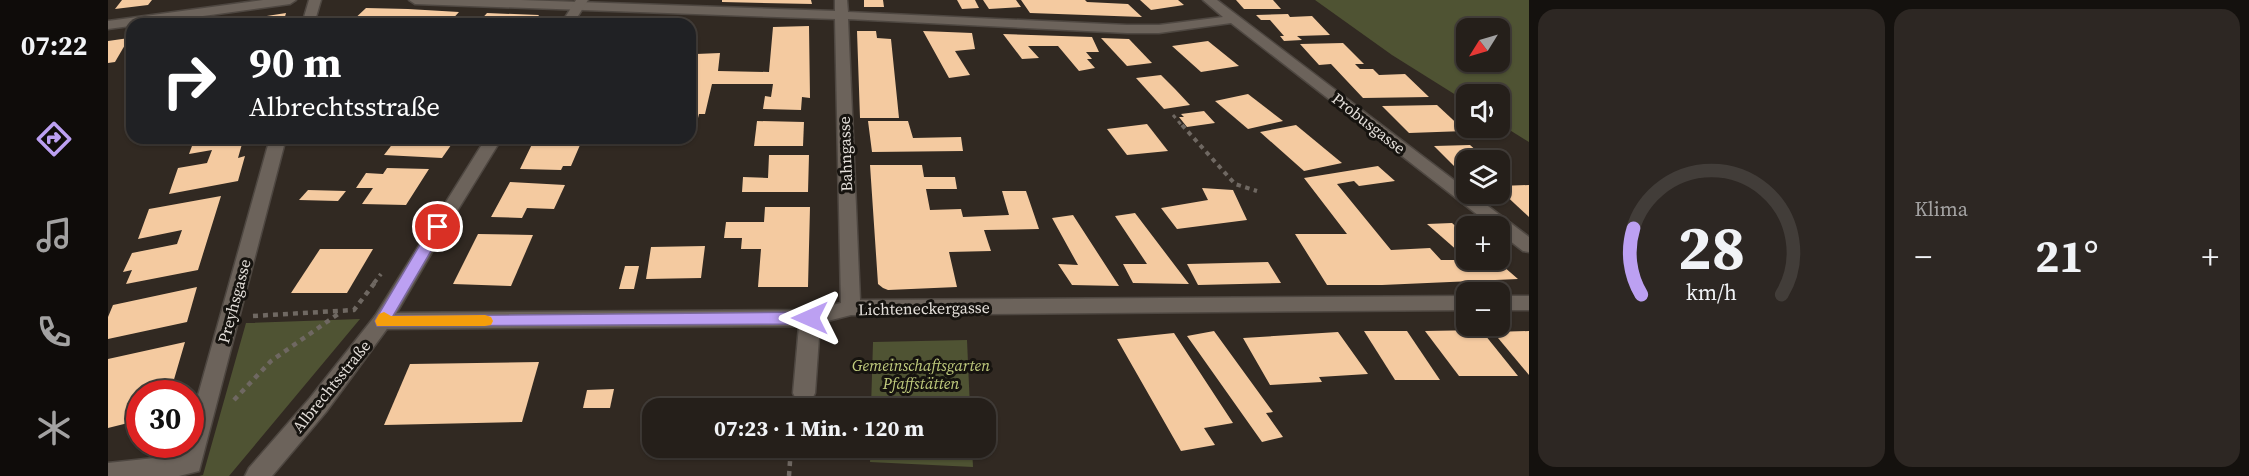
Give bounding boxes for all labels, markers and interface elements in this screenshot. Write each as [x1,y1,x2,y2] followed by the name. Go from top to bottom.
[1456,18,1510,72] north arrow
[1456,18,1510,336] map controls
[21,27,87,64] text: 07:22
[249,33,342,91] text: 90 m
[150,42,228,120] icon: right
[1456,84,1510,138] button: sound
[1328,87,1410,159] street label: Probusgasse
[249,88,440,125] text: Albrechtsstraße
[833,116,857,192] street label: Bahngasse
[33,118,75,160] icon: directions
[1456,150,1510,204] button: layers
[1915,195,1968,223] text: Klima
[412,201,463,252] pin
[1677,204,1745,290] text: 28
[421,210,454,243] icon: arrive
[33,214,75,256] icon: music
[1456,216,1510,270] button: +
[2035,225,2099,287] text: 21°
[1915,234,1932,279] text: −
[2201,234,2219,279] text: +
[212,256,256,346] street label: Preyhsgasse
[1686,278,1737,307] text: km/h
[1456,282,1510,336] button: −
[778,286,842,350] position arrow
[858,296,990,320] street label: Lichteneckergasse
[33,311,75,353] icon: phone
[287,335,375,437] street label: Albrechtsstraße
[852,354,990,394] park label: Gemeinschaftsgarten Pfaffstätten
[126,380,204,458] speed limit sign: 30
[33,407,75,449] icon: climate
[714,413,924,443] text: 07:23 · 1 Min. · 120 m

